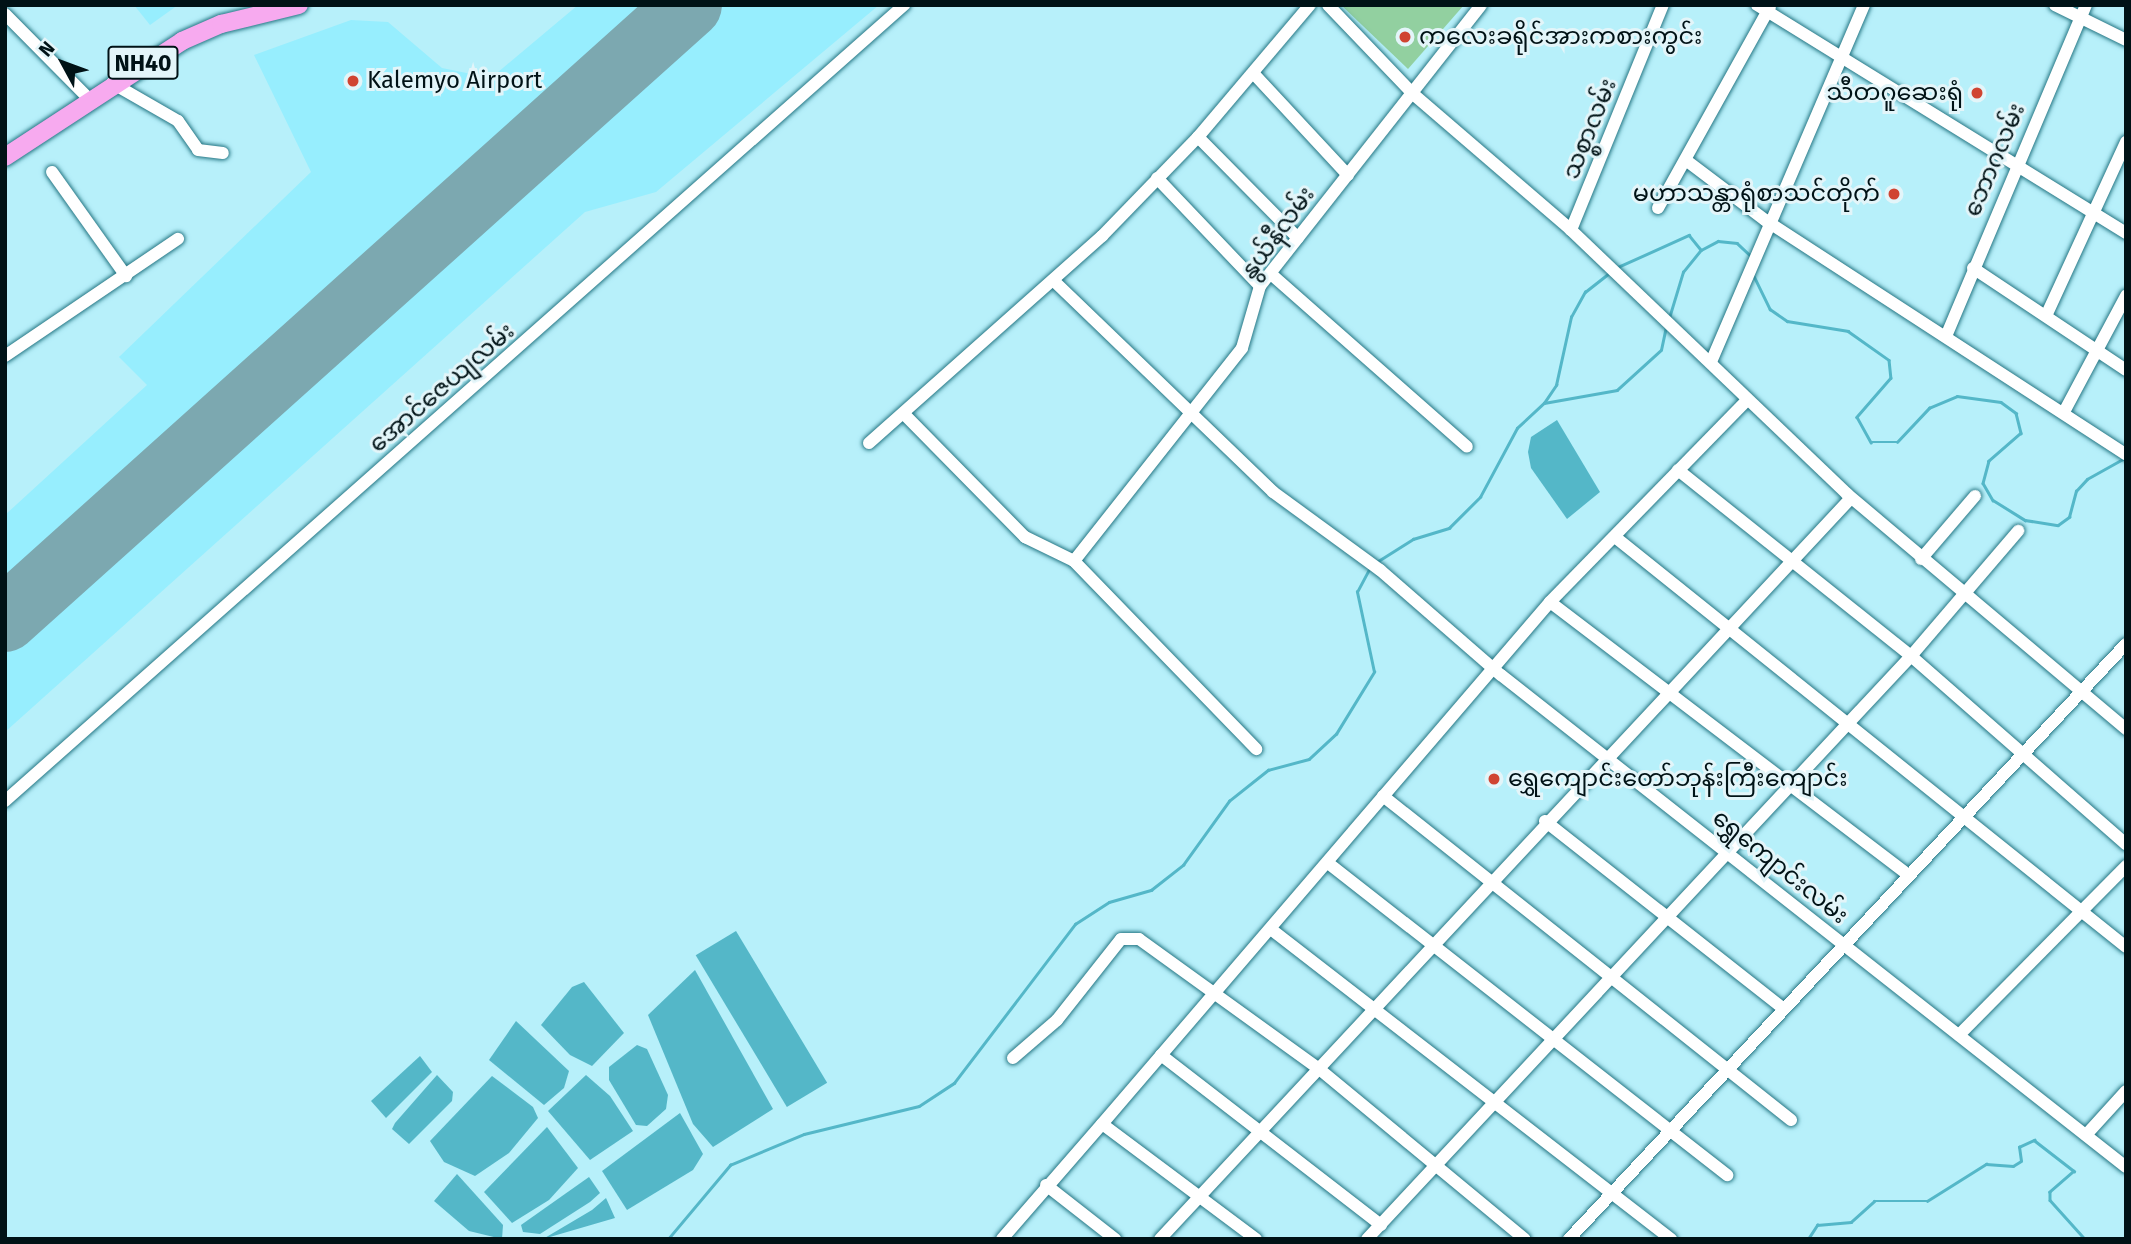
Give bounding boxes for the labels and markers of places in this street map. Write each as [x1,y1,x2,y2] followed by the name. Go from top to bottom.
[1419,23,1702,51] place label: ကလေးခရိုင်အားကစားကွင်း
[1397,29,1413,45] marker: ကလေးခရိုင်အားကစားကွင်း
[367,67,542,95] place label: Kalemyo Airport
[345,73,361,89] marker: Kalemyo Airport
[1826,79,1963,107] place label: သီတဂူဆေးရုံ
[1969,85,1985,101] marker: သီတဂူဆေးရုံ
[1633,180,1880,208] place label: မဟာသန္တာရုံစာသင်တိုက်
[1886,186,1902,202] marker: မဟာသန္တာရုံစာသင်တိုက်
[1508,765,1847,793] place label: ရွှေကျောင်းတော်ဘုန်းကြီးကျောင်း
[1486,771,1502,787] marker: ရွှေကျောင်းတော်ဘုန်းကြီးကျောင်း

